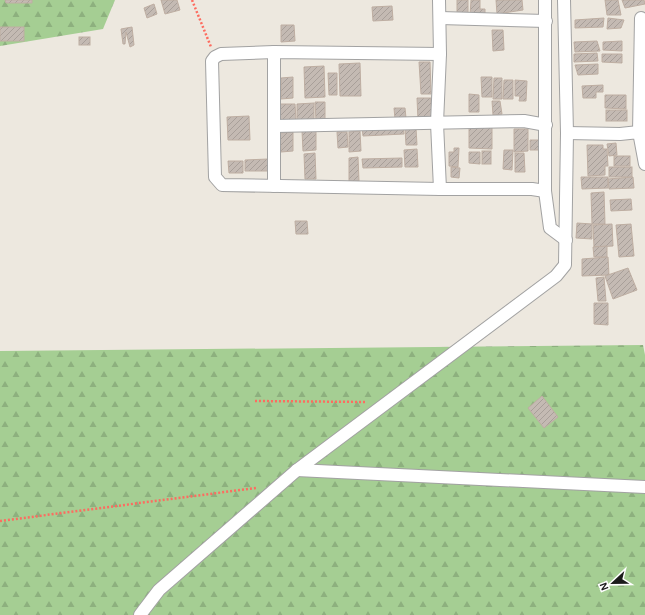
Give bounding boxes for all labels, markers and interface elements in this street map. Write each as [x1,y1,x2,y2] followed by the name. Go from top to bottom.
[593,563,633,603] north arrow
[598,581,611,592] text: N

